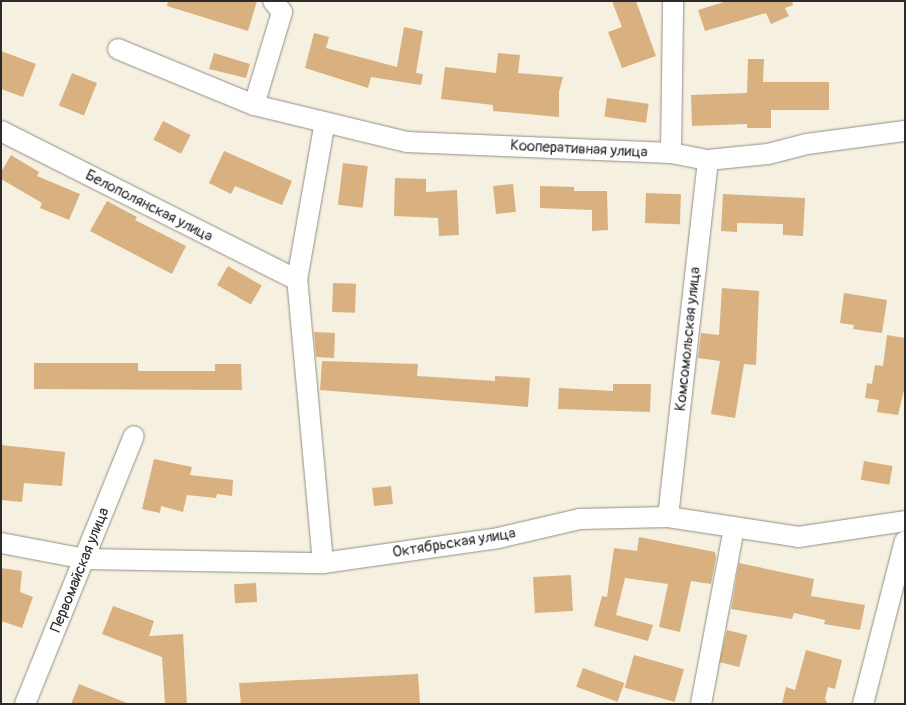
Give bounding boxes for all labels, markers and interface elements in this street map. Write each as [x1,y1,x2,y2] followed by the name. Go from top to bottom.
[510,136,648,162] street label: Кооперативная улица
[82,166,216,246] street label: Белополянская улица
[671,266,705,412] street label: Комсомольская улица
[47,505,113,635] street label: Первомайская улица
[391,524,517,562] street label: Октябрьская улица

